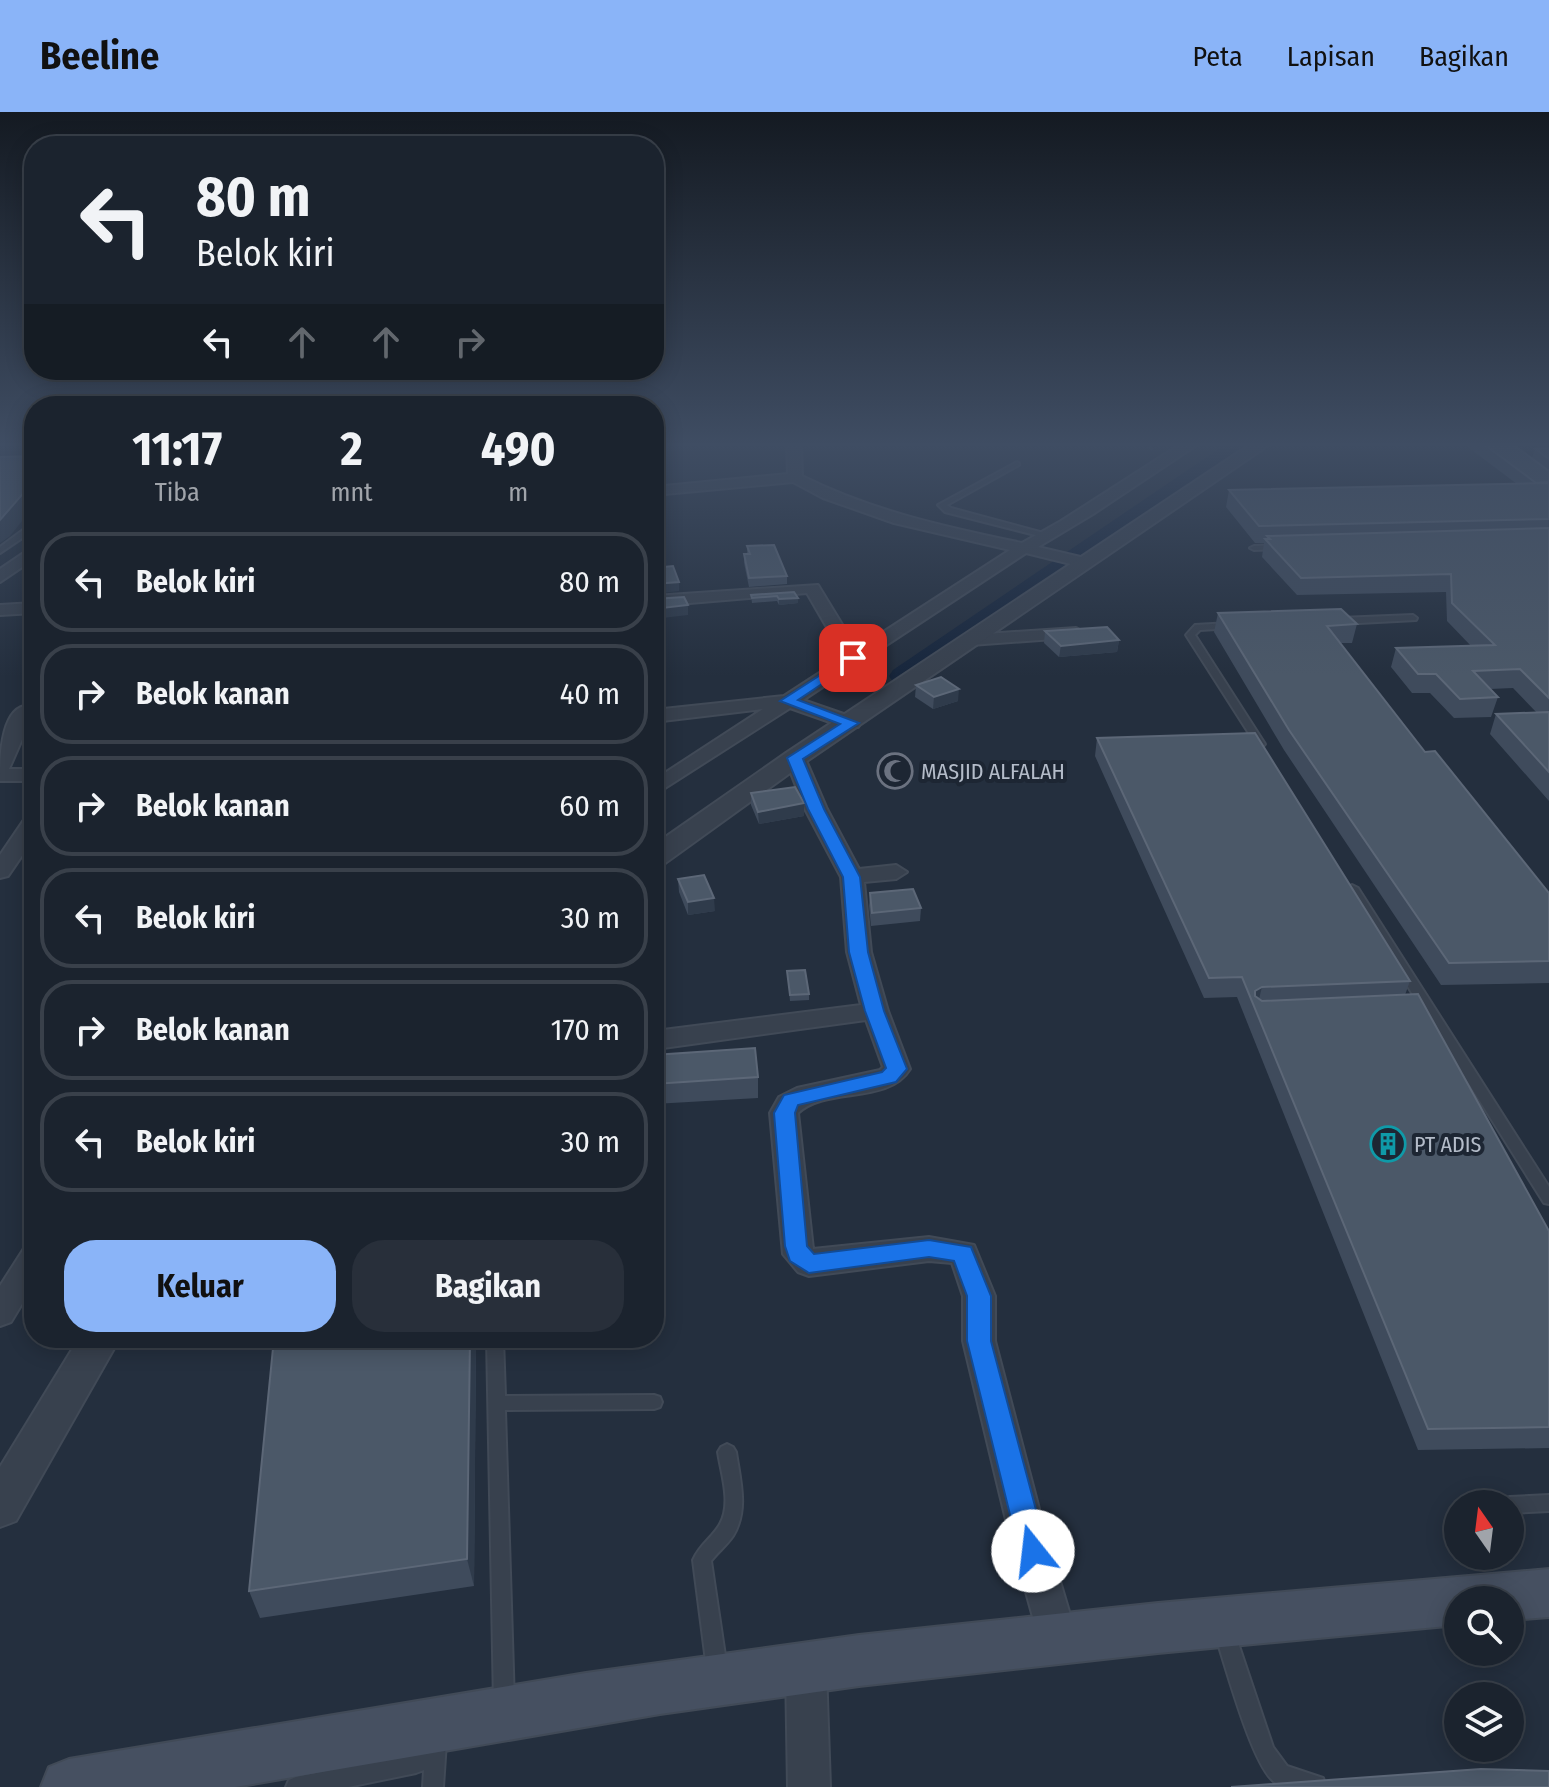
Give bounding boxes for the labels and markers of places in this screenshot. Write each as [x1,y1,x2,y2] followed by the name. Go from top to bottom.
[819,624,887,692] pin
[876,752,914,790] mosque icon: MASJID ALFALAH
[921,758,1065,785] place label: MASJID ALFALAH
[1369,1125,1407,1163] building icon: PT ADIS
[1414,1131,1481,1158] place label: PT ADIS

